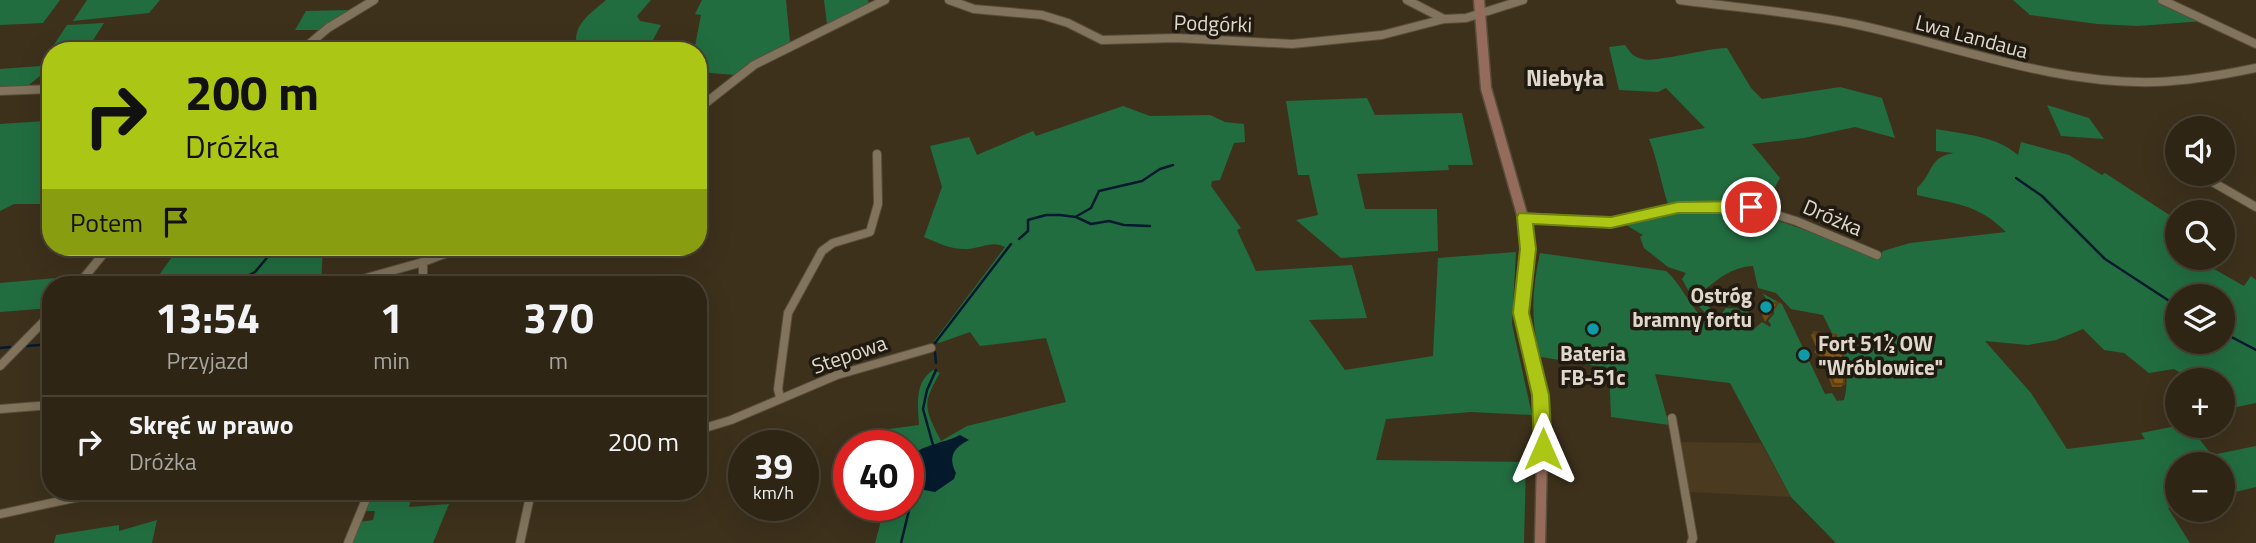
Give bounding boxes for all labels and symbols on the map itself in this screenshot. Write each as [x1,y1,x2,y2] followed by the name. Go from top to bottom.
[1173,6,1253,40] street label: Podgórki
[1912,6,2032,67] street label: Lwa Landaua
[1526,60,1604,95] district label: Niebyła
[1721,177,1781,237] pin
[1798,190,1868,244] street label: Dróżka
[1632,279,1752,335] place label: Ostróg bramny fortu
[1758,299,1774,315] marker: Ostróg bramny fortu
[1585,321,1601,337] marker: Bateria FB-51c
[807,326,891,382] street label: Stepowa
[1818,327,1943,383] place label: Fort 51½ OW "Wróblowice"
[1560,337,1626,393] place label: Bateria FB-51c
[1796,347,1812,363] marker: Fort 51½ OW "Wróblowice"
[1506,412,1580,486] position arrow
[833,430,924,521] speed limit sign: 40

